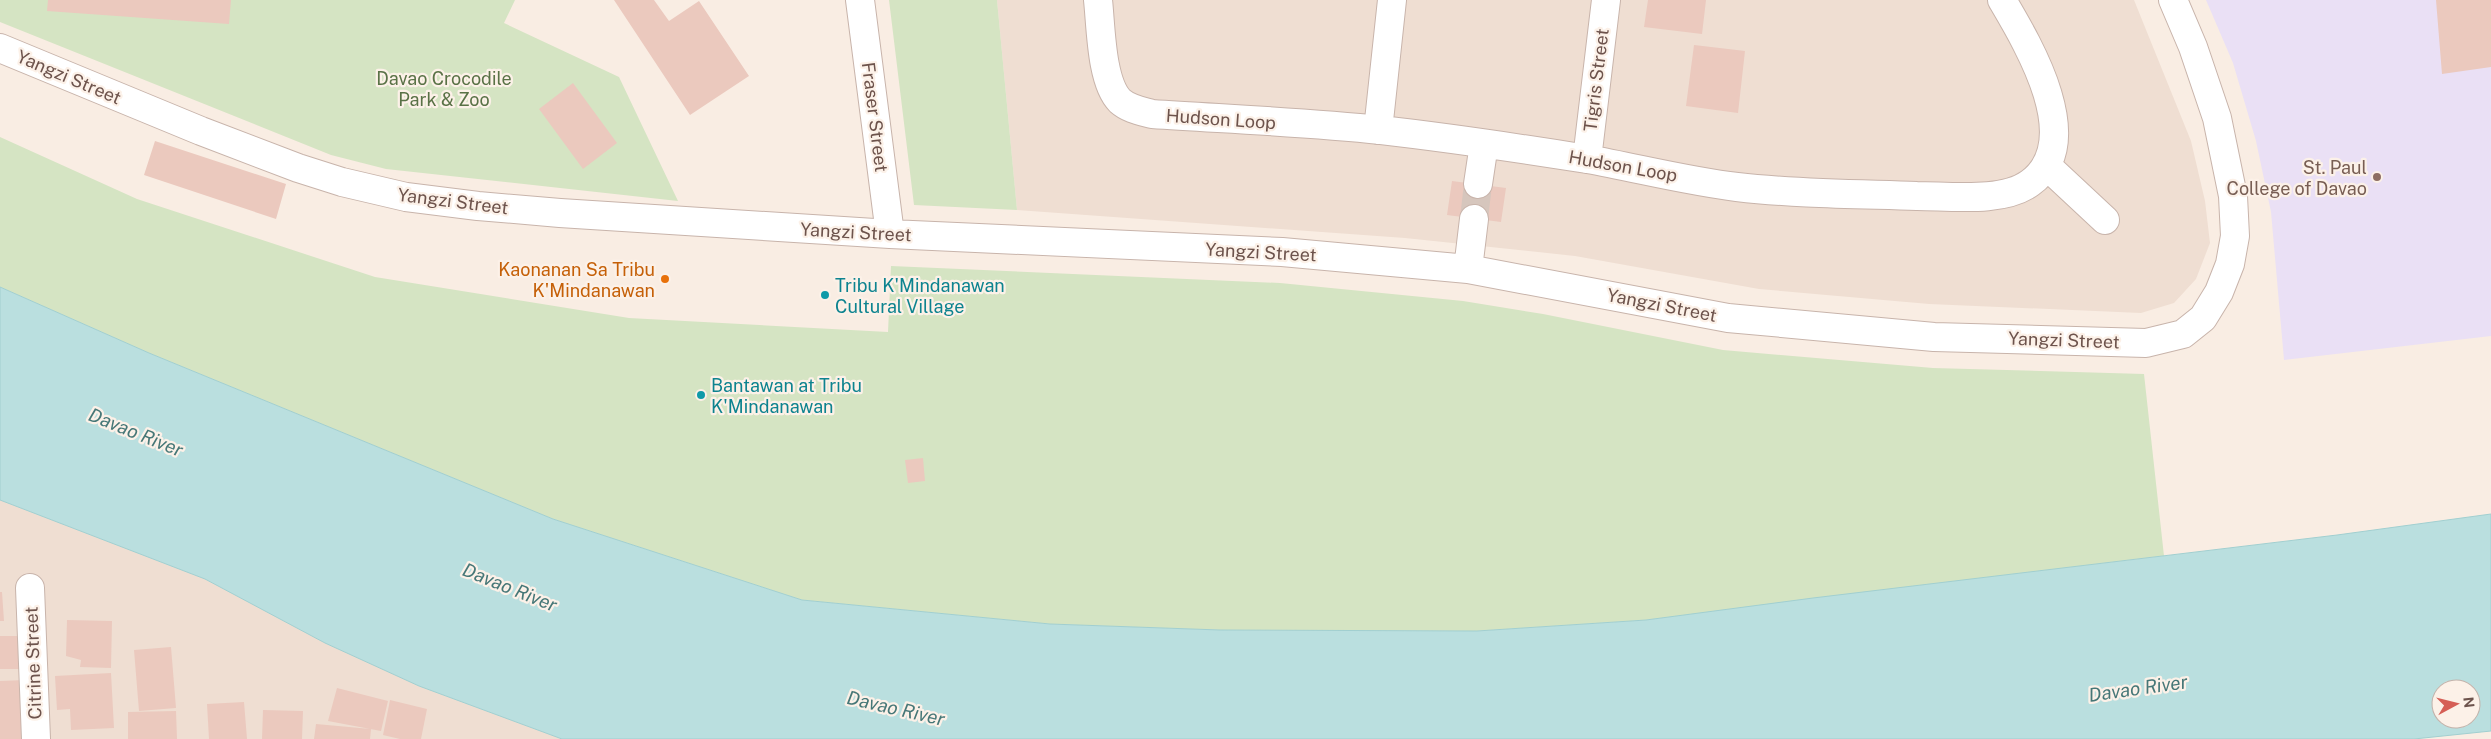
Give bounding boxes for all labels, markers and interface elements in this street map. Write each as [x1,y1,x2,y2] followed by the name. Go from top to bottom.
[1579,27,1613,133] street label: Tigris Street
[14,46,124,108] street label: Yangzi Street
[858,61,892,173] street label: Fraser Street
[376,68,512,110] park label: Davao Crocodile Park & Zoo
[1165,105,1277,133] street label: Hudson Loop
[1567,146,1679,186] street label: Hudson Loop
[2227,157,2367,199] place label: St. Paul College of Davao
[2371,171,2383,183] marker: St. Paul College of Davao
[396,184,510,218] street label: Yangzi Street
[800,219,912,245] street label: Yangzi Street
[1205,239,1317,265] street label: Yangzi Street
[498,259,655,301] place label: Kaonanan Sa Tribu K'Mindanawan
[659,273,671,285] marker: Kaonanan Sa Tribu K'Mindanawan
[835,275,1005,317] place label: Tribu K'Mindanawan Cultural Village
[1605,284,1719,326] street label: Yangzi Street
[819,289,831,301] marker: Tribu K'Mindanawan Cultural Village
[2008,328,2120,352] street label: Yangzi Street
[711,375,862,417] place label: Bantawan at Tribu K'Mindanawan
[695,389,707,401] marker: Bantawan at Tribu K'Mindanawan
[86,403,187,461] water label: Davao River
[460,558,561,616] water label: Davao River
[21,606,45,720] street label: Citrine Street
[2087,670,2190,706] water label: Davao River
[2431,679,2481,729] north arrow
[845,686,948,730] water label: Davao River
[2460,696,2478,709] text: N

